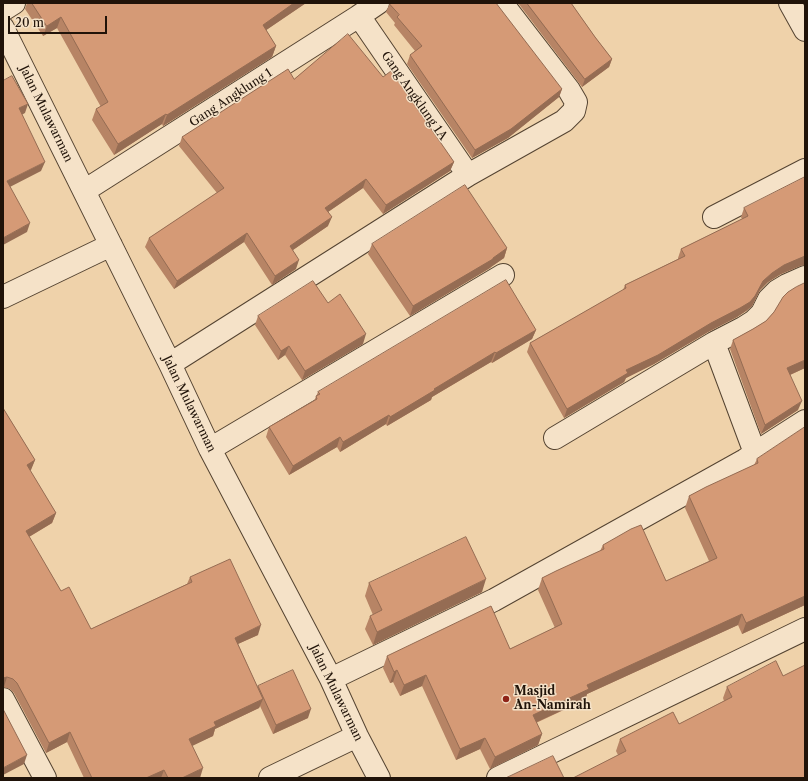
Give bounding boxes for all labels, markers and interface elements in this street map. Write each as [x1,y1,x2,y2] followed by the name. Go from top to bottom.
[10,8,109,34] scale bar
[15,15,44,30] text: 20 m
[378,49,450,143] street label: Gang Angklung 1A
[16,63,76,165] street label: Jalan Mulawarman
[187,66,275,130] street label: Gang Angklung 1
[159,353,219,455] street label: Jalan Mulawarman
[306,642,366,744] street label: Jalan Mulawarman
[514,685,591,713] place label: Masjid An-Namirah
[501,694,511,704] marker: Masjid An-Namirah

